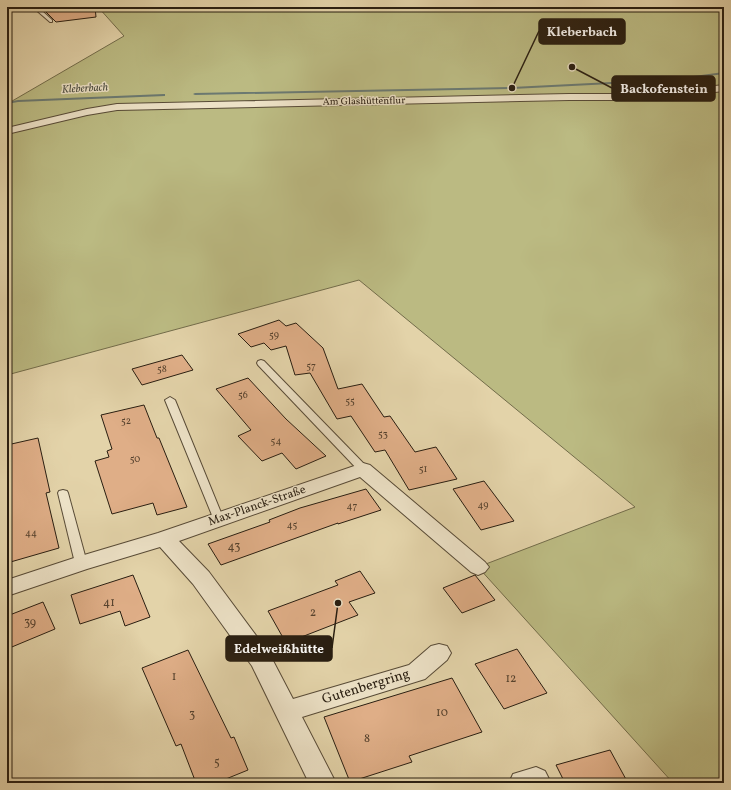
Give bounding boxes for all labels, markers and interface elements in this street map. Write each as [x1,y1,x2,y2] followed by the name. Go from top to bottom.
[539,19,625,44] callout: Kleberbach
[547,24,618,42] text: Kleberbach
[612,76,715,101] callout: Backofenstein
[62,80,109,98] water label: Kleberbach
[620,81,708,99] text: Backofenstein
[323,93,405,109] street label: Am Glashüttenflur
[269,328,279,342] house number: 59
[306,359,316,373] house number: 57
[157,362,167,376] house number: 58
[238,388,248,402] house number: 56
[345,394,355,408] house number: 55
[121,414,131,428] house number: 52
[378,427,388,441] house number: 53
[271,434,281,448] house number: 54
[130,452,140,466] house number: 50
[419,462,427,476] house number: 51
[206,482,308,530] street label: Max-Planck-Straße
[478,498,488,512] house number: 49
[347,499,358,513] house number: 47
[287,518,297,532] house number: 45
[25,526,37,540] house number: 44
[228,539,240,555] house number: 43
[103,595,115,611] house number: 41
[310,605,316,621] house number: 2
[24,615,36,631] house number: 39
[226,636,332,661] callout: Edelweißhütte
[234,641,324,659] text: Edelweißhütte
[320,665,412,709] street label: Gutenbergring
[172,669,176,685] house number: 1
[505,671,517,687] house number: 12
[436,705,448,721] house number: 10
[189,707,195,723] house number: 3
[364,731,370,747] house number: 8
[214,755,220,771] house number: 5

